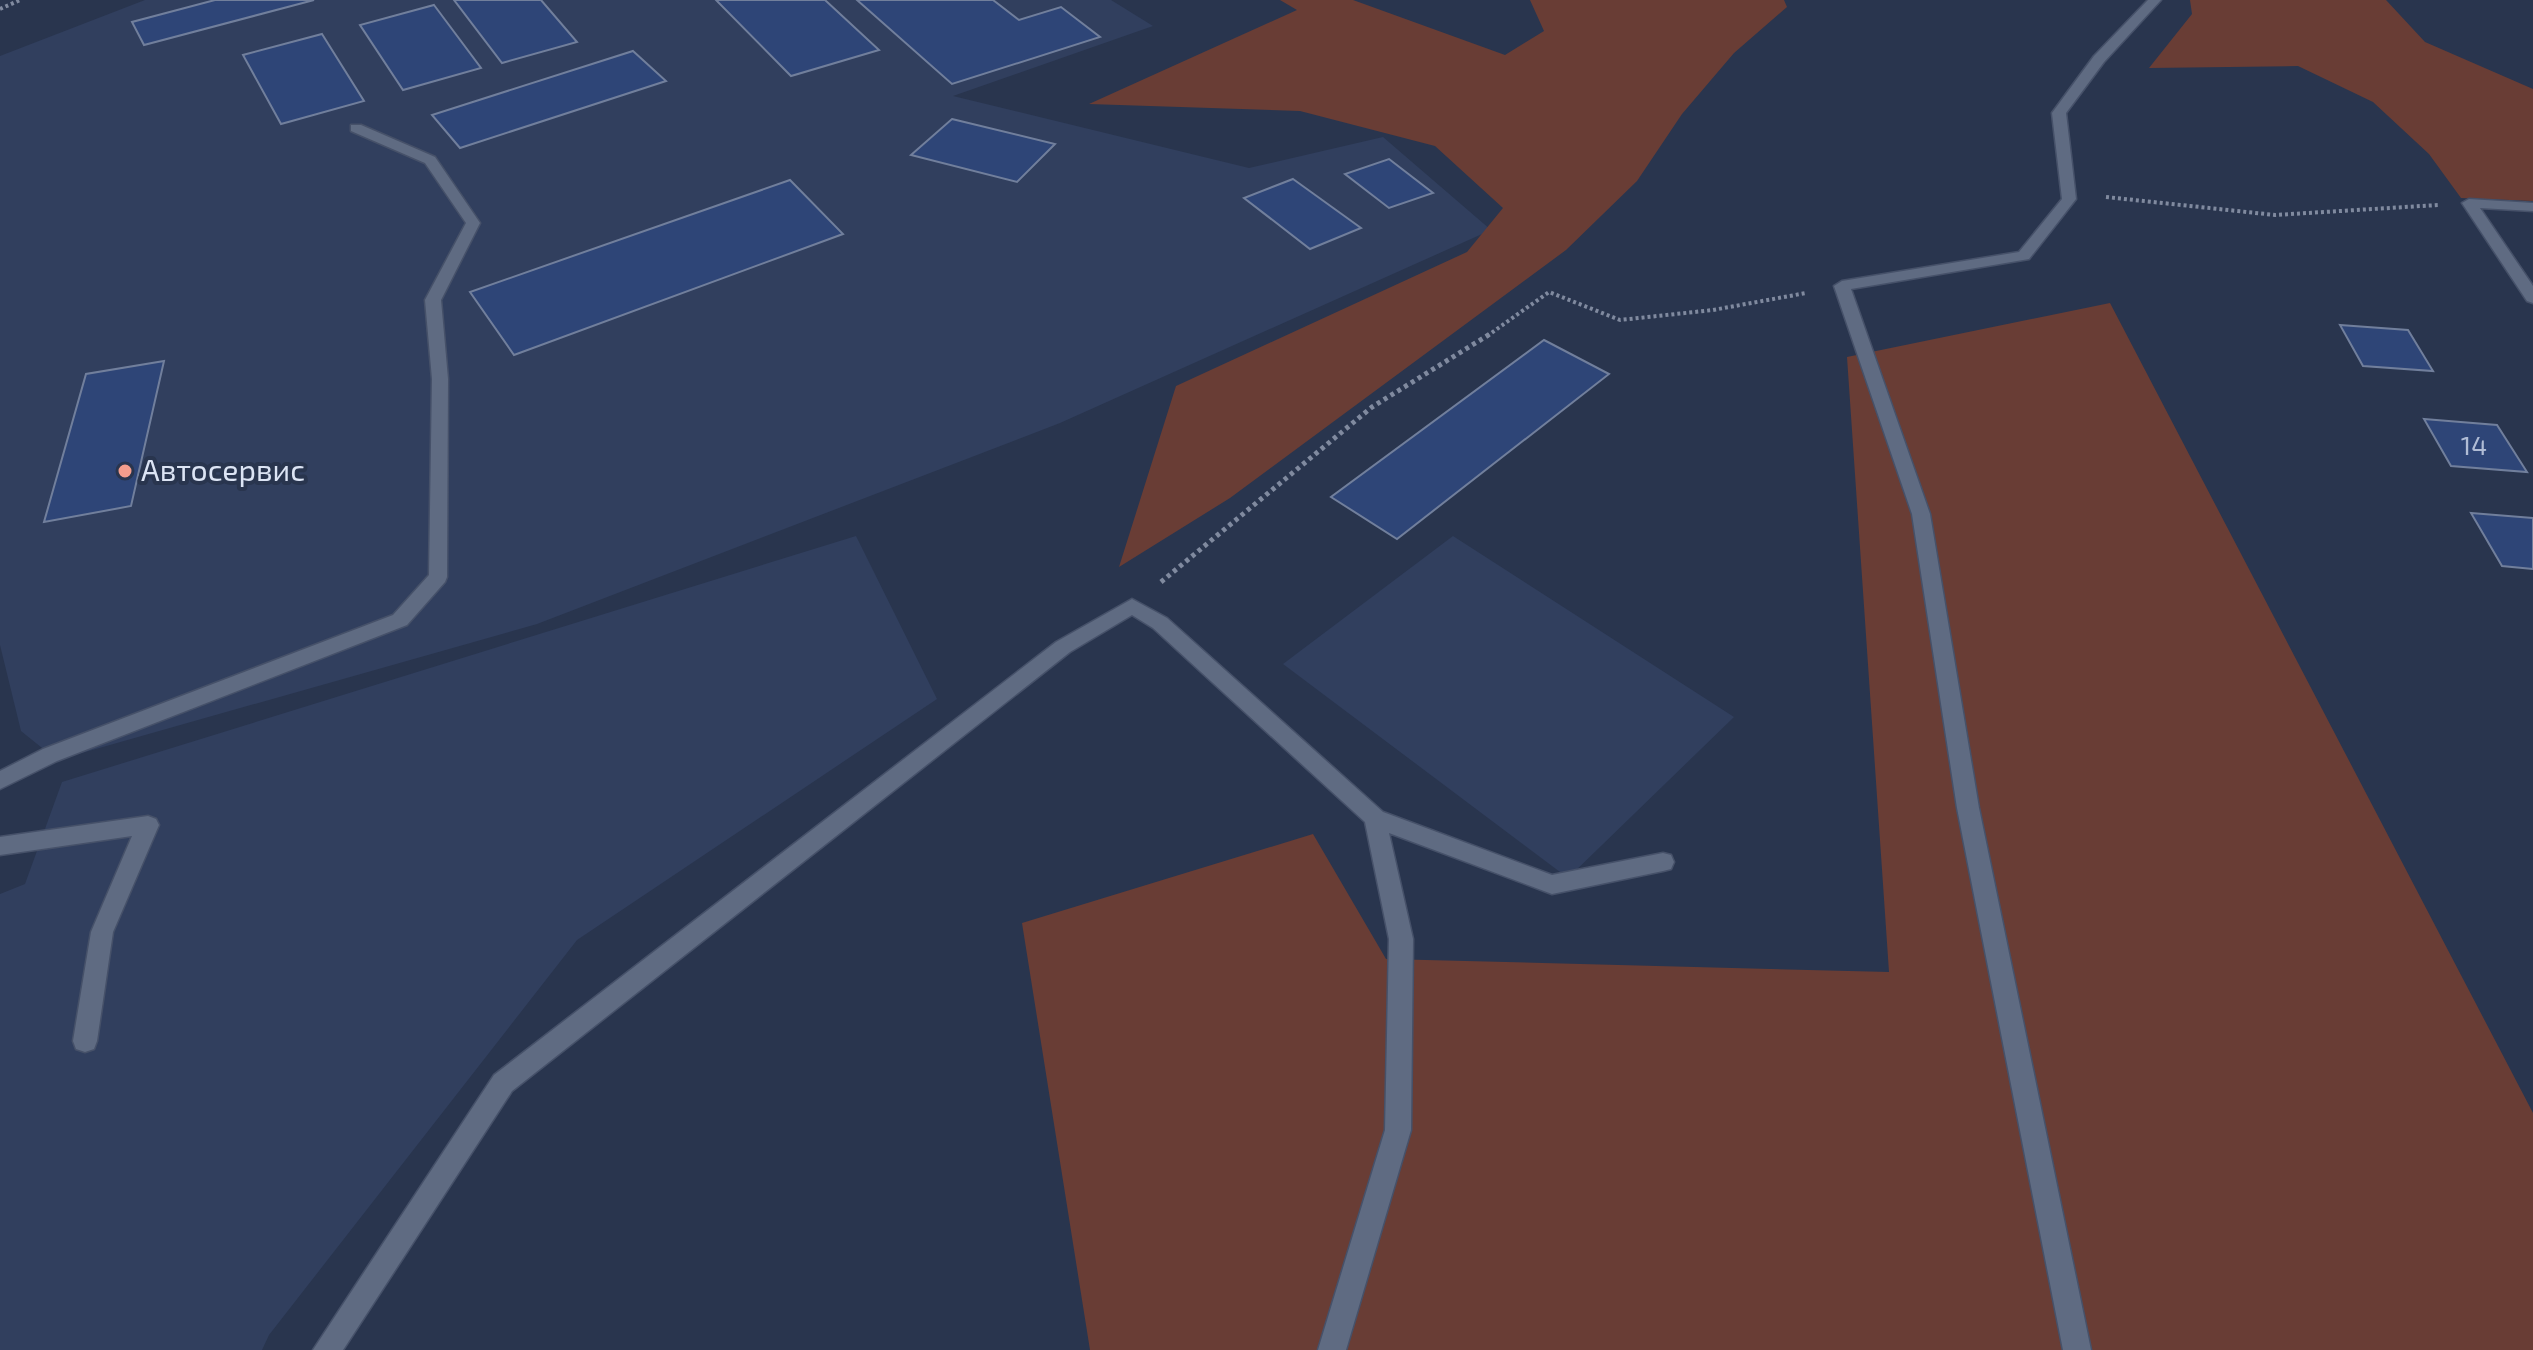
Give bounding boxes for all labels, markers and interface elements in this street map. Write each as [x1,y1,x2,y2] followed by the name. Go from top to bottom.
[2461,429,2487,460] house number: 14
[141,451,305,487] place label: Автосервис
[116,462,134,480] marker: Автосервис

